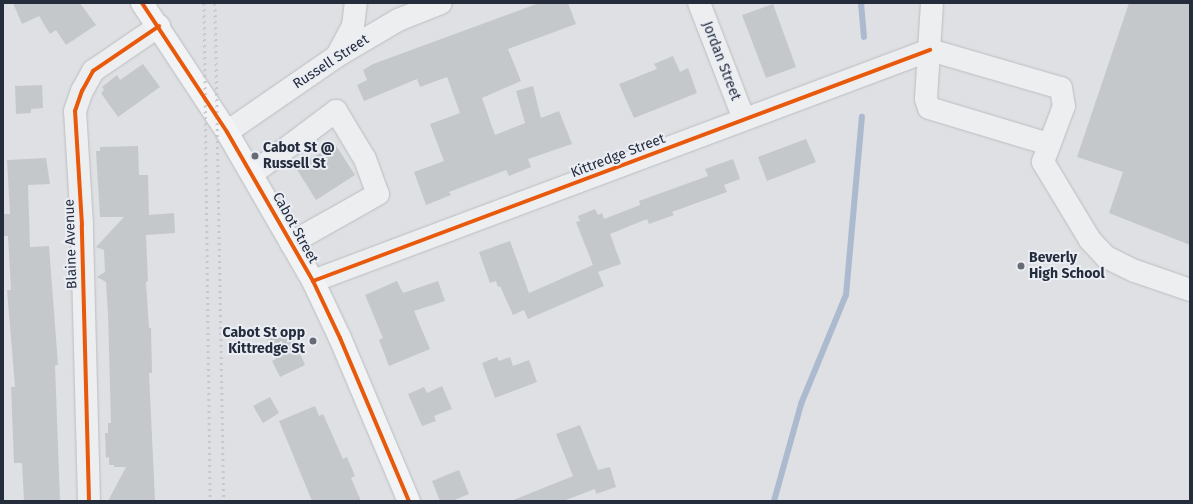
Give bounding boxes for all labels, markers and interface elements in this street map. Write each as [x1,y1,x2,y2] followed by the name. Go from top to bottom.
[698,19,744,103] street label: Jordan Street
[290,31,372,93] street label: Russell Street
[568,130,668,182] street label: Kittredge Street
[263,140,335,172] place label: Cabot St @ Russell St
[250,151,260,161] marker: Cabot St @ Russell St
[269,190,321,266] street label: Cabot Street
[61,199,81,289] street label: Blaine Avenue
[1029,250,1105,282] place label: Beverly High School
[1016,261,1026,271] marker: Beverly High School
[223,325,305,358] place label: Cabot St opp Kittredge St
[308,336,318,346] marker: Cabot St opp Kittredge St

